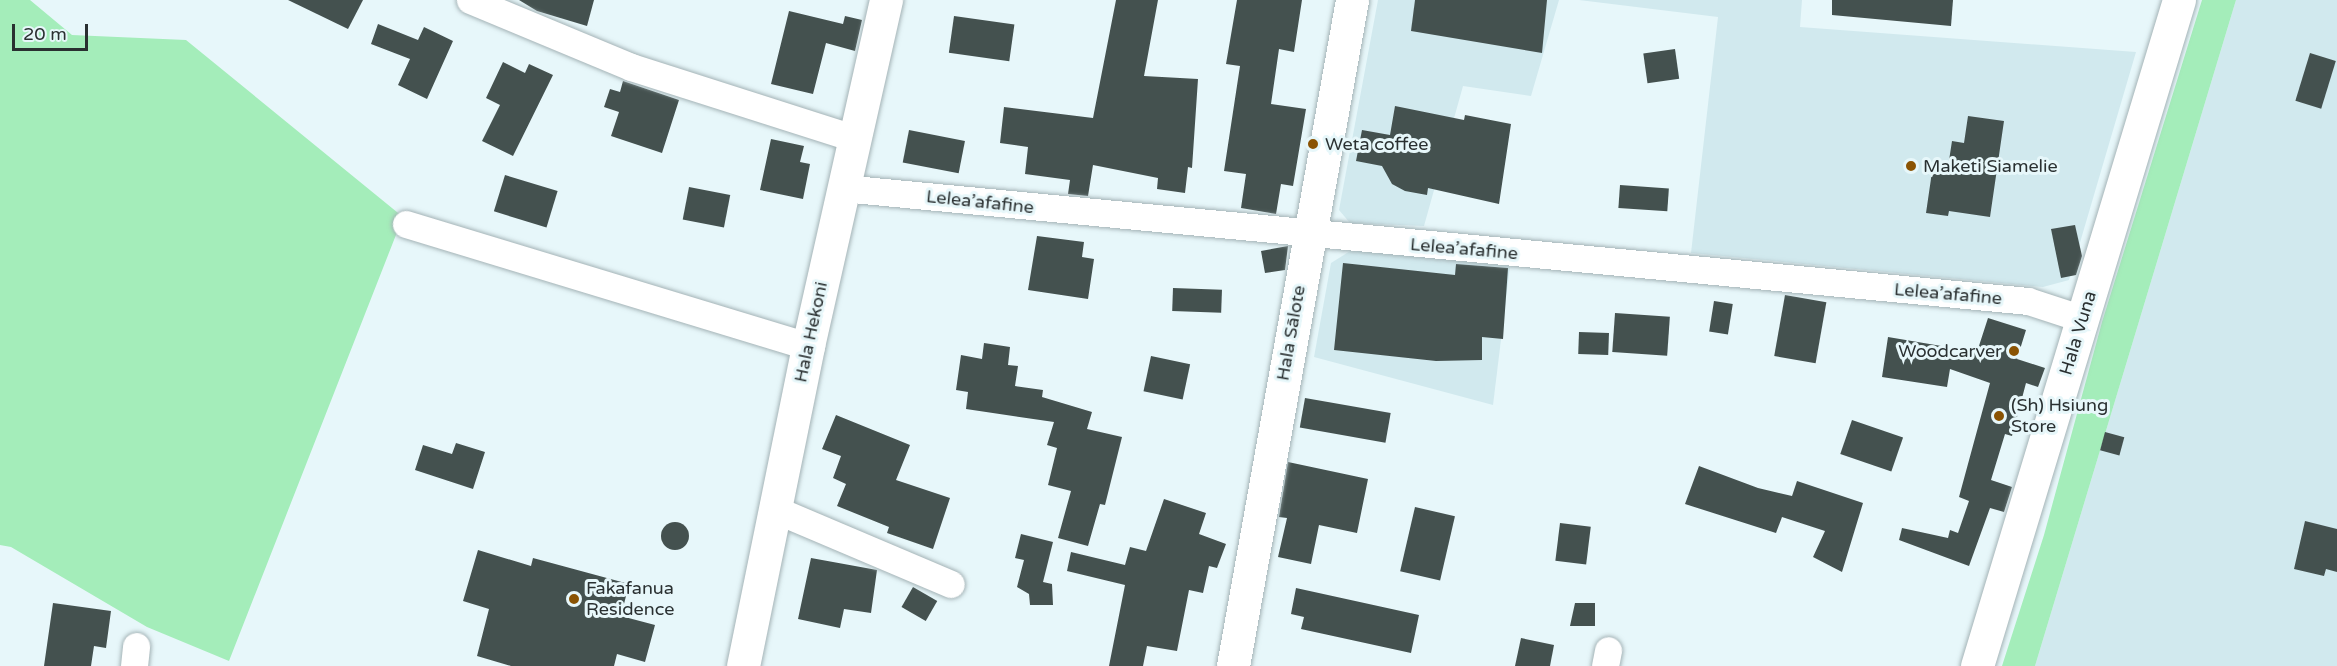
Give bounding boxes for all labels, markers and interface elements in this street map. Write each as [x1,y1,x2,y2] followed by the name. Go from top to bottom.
[15,12,92,50] scale bar
[23,23,67,45] text: 20 m
[1325,133,1428,155] place label: Weta coffee
[1306,137,1320,151] marker: Weta coffee
[1923,155,2058,177] place label: Maketi Siamelie
[1904,159,1918,173] marker: Maketi Siamelie
[925,186,1035,218] street label: Lelea’afafine
[1409,234,1519,264] street label: Lelea’afafine
[1893,279,2003,309] street label: Lelea’afafine
[790,280,832,384] street label: Hala Hekoni
[1272,284,1310,382] street label: Hala Sālote
[2055,288,2101,378] street label: Hala Vuna
[1898,340,2002,362] place label: Woodcarver
[2007,344,2021,358] marker: Woodcarver
[2011,395,2108,438] place label: (Sh) Hsiung Store
[1992,409,2006,423] marker: (Sh) Hsiung Store
[586,578,674,620] place label: Fakafanua Residence
[567,592,581,606] marker: Fakafanua Residence

